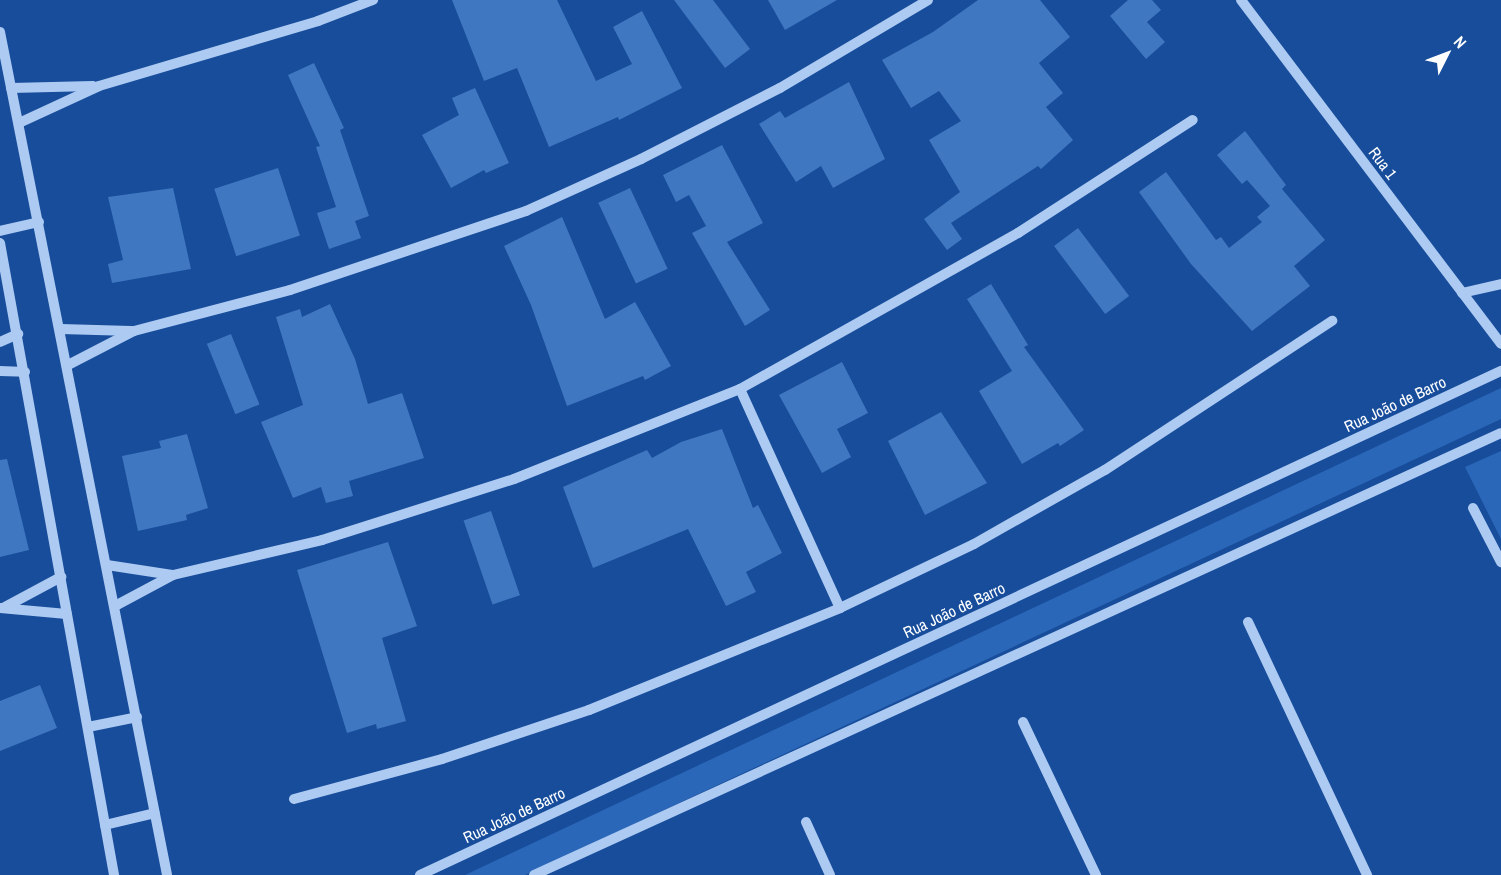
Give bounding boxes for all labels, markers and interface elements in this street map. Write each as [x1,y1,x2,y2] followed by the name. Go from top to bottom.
[1417,24,1477,84] north arrow
[1449,31,1472,53] text: N
[1365,143,1401,183] street label: Rua 1
[1341,372,1449,436] street label: Rua João de Barro
[900,578,1008,642] street label: Rua João de Barro
[460,783,568,847] street label: Rua João de Barro

